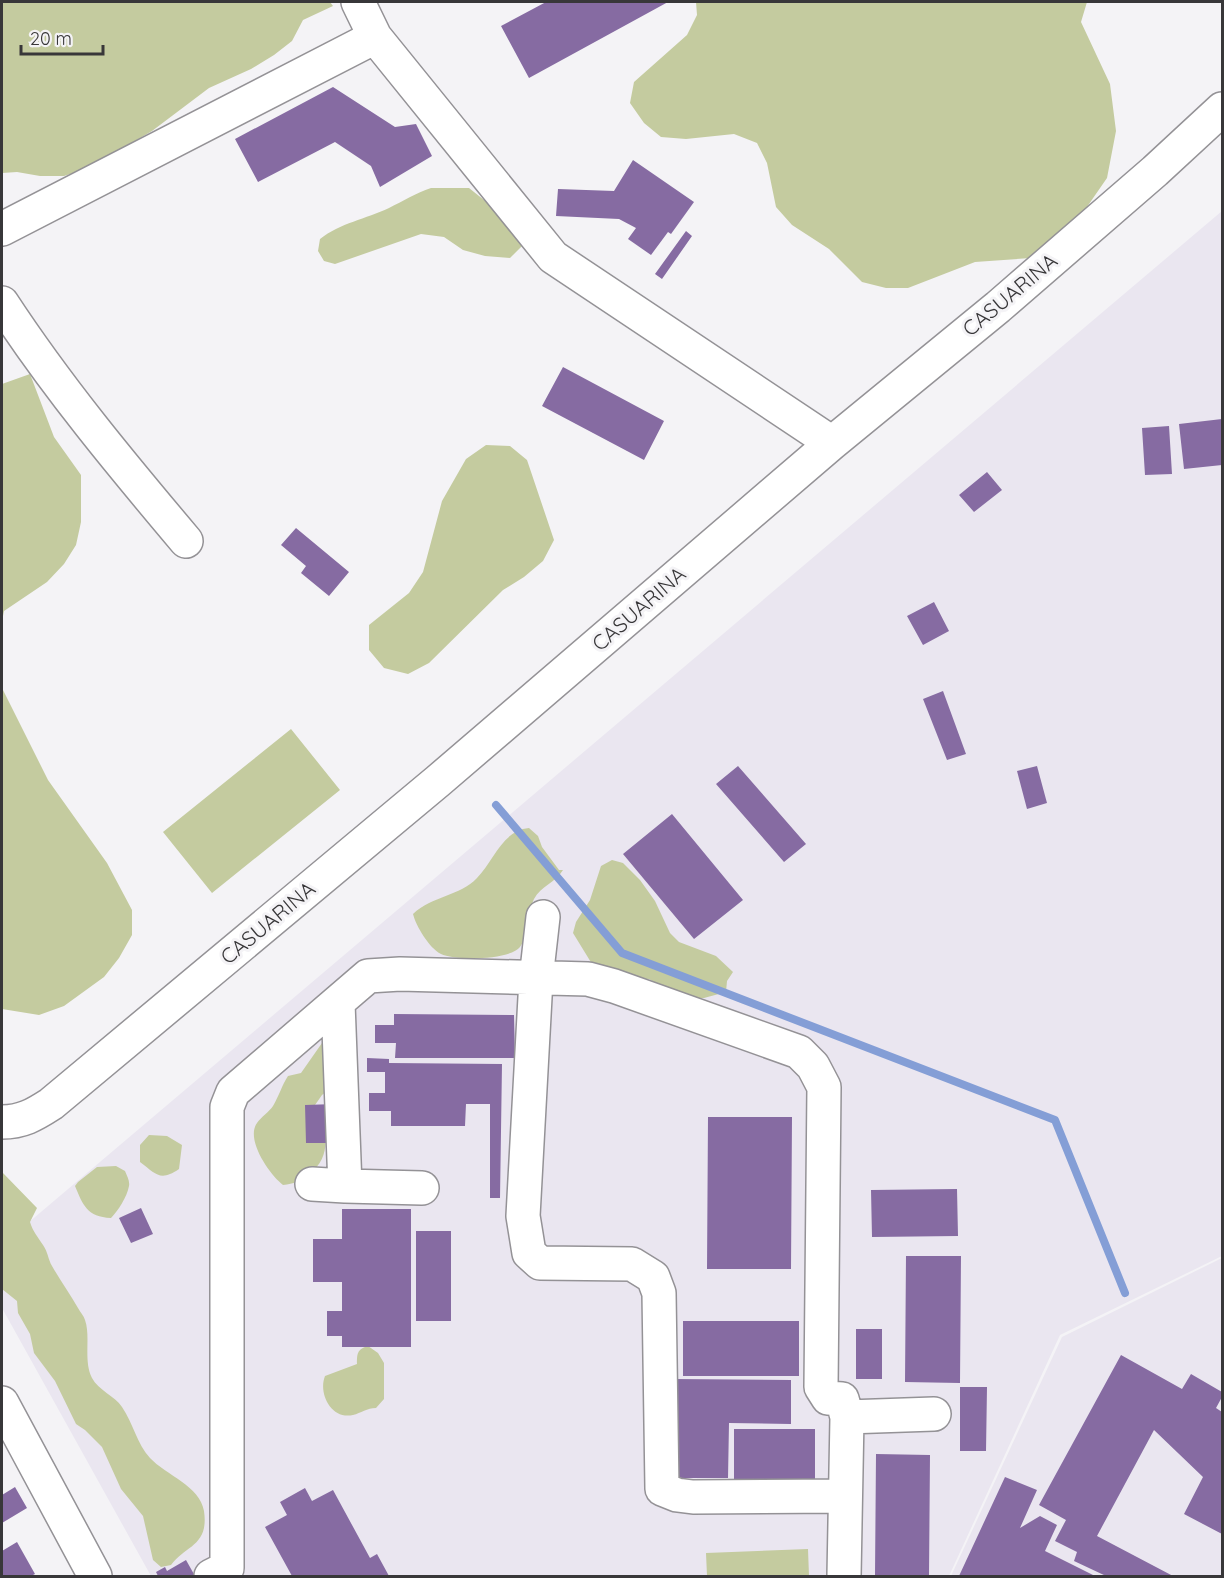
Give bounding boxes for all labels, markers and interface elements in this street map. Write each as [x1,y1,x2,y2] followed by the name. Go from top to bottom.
[21,18,104,56] scale bar
[30,27,72,50] text: 20 m
[957,247,1062,341] street label: CASUARINA
[586,560,691,656] street label: CASUARINA
[215,875,320,969] street label: CASUARINA

